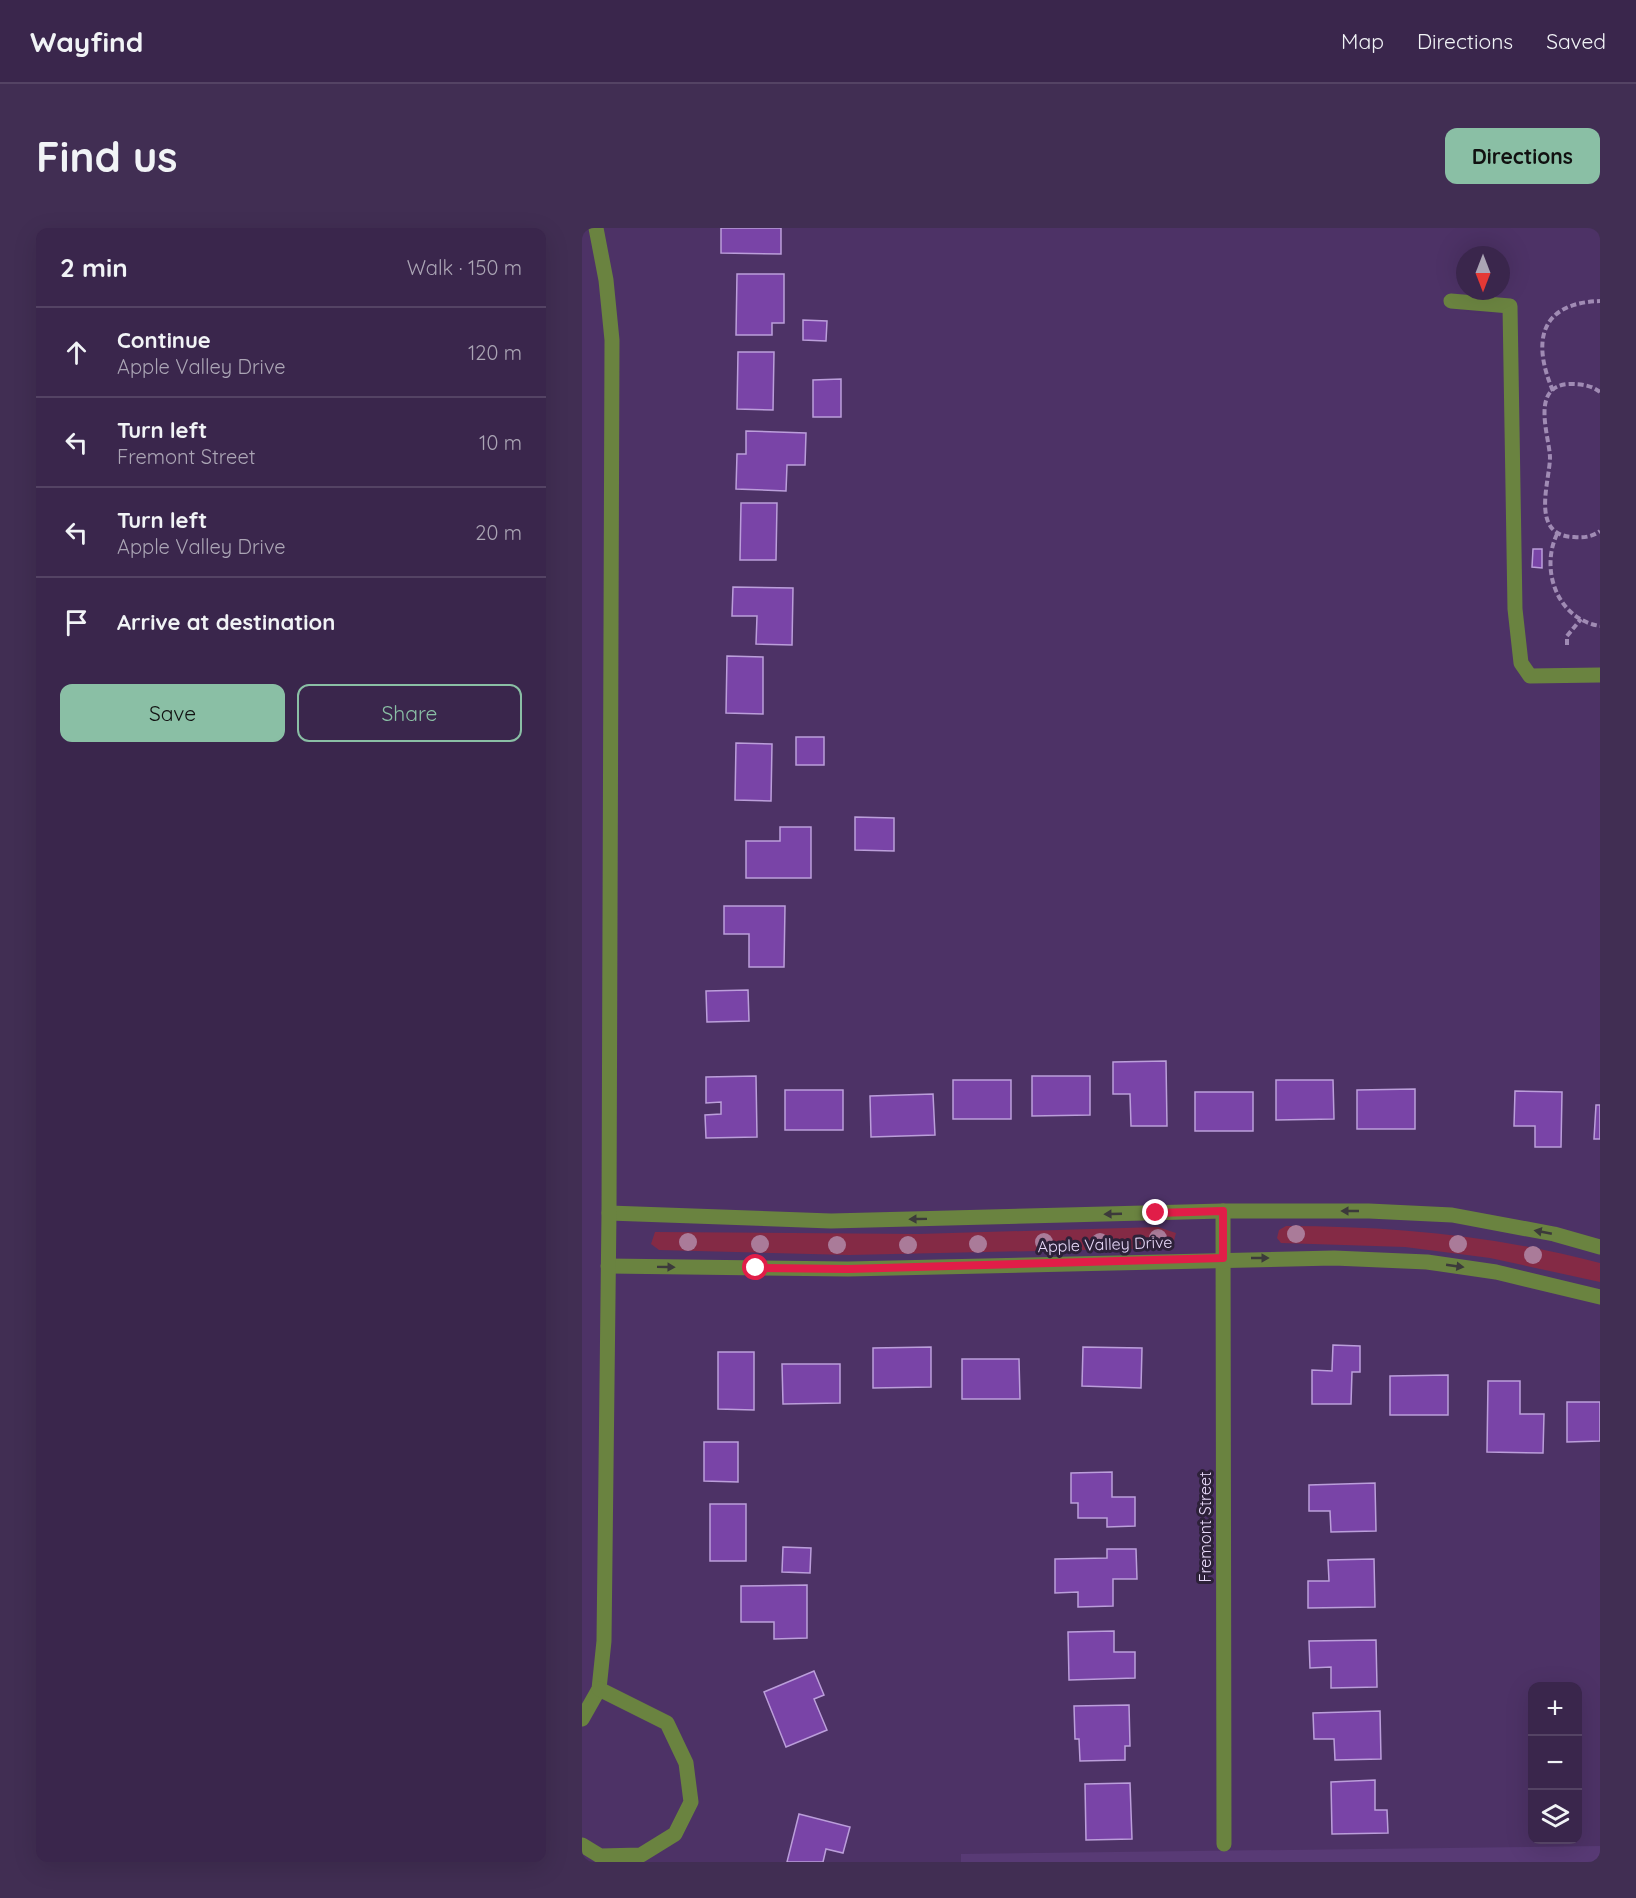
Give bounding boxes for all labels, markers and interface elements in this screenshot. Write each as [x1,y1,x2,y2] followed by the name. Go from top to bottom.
[30,24,143,59] text: Wayfind
[1341,28,1384,54] text: Map
[1417,28,1513,54] text: Directions
[1546,28,1606,54] text: Saved
[1445,128,1600,184] button: Directions
[36,130,178,183] text: Find us
[1456,246,1510,300] north arrow
[60,251,128,284] text: 2 min
[407,255,522,280] text: Walk · 150 m
[117,326,211,354] text: Continue
[60,336,93,369] icon: ahead
[468,340,522,365] text: 120 m
[117,354,286,379] text: Apple Valley Drive
[117,416,207,444] text: Turn left
[60,426,93,459] icon: left
[479,430,522,455] text: 10 m
[117,444,255,469] text: Fremont Street
[117,506,207,534] text: Turn left
[60,516,93,549] icon: left
[475,520,522,545] text: 20 m
[117,534,286,559] text: Apple Valley Drive
[60,606,93,639] icon: arrive
[117,608,335,636] text: Arrive at destination
[60,684,285,742] button: Save
[297,684,522,742] button: Share
[1142,1199,1168,1225] route end
[1341,1206,1360,1216] one-way arrow
[1104,1210,1123,1219] one-way arrow
[909,1215,928,1224] one-way arrow
[1534,1227,1553,1236] one-way arrow
[1037,1232,1173,1256] street label: Apple Valley Drive
[1251,1253,1270,1263] one-way arrow
[742,1254,768,1280] route start
[657,1262,676,1271] one-way arrow
[1445,1262,1464,1271] one-way arrow
[1195,1472,1215,1582] street label: Fremont Street
[1528,1682,1582,1844] map controls
[1528,1682,1582,1736] button: +
[1528,1736,1582,1790] button: −
[1528,1790,1582,1844] button: layers

